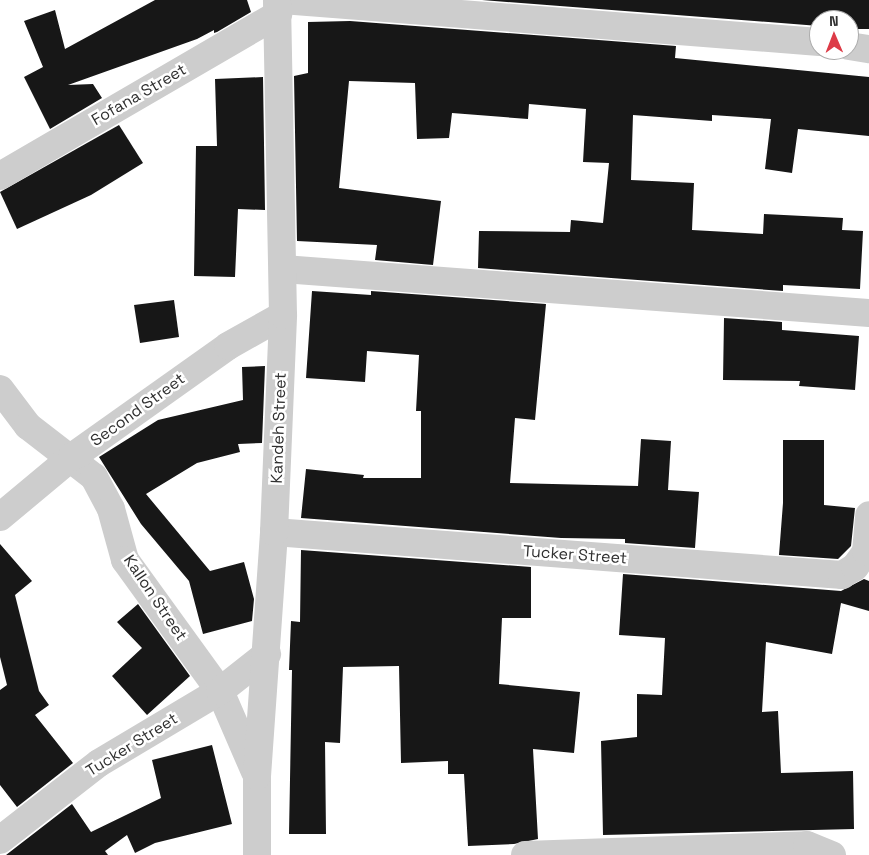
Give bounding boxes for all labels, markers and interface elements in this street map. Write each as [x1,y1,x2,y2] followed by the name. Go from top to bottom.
[809,10,859,60] north arrow
[829,12,839,30] text: N
[88,60,190,130] street label: Fofana Street
[87,369,189,451] street label: Second Street
[267,372,291,484] street label: Kandeh Street
[522,542,628,568] street label: Tucker Street
[119,551,191,645] street label: Kallon Street
[83,709,181,781] street label: Tucker Street

